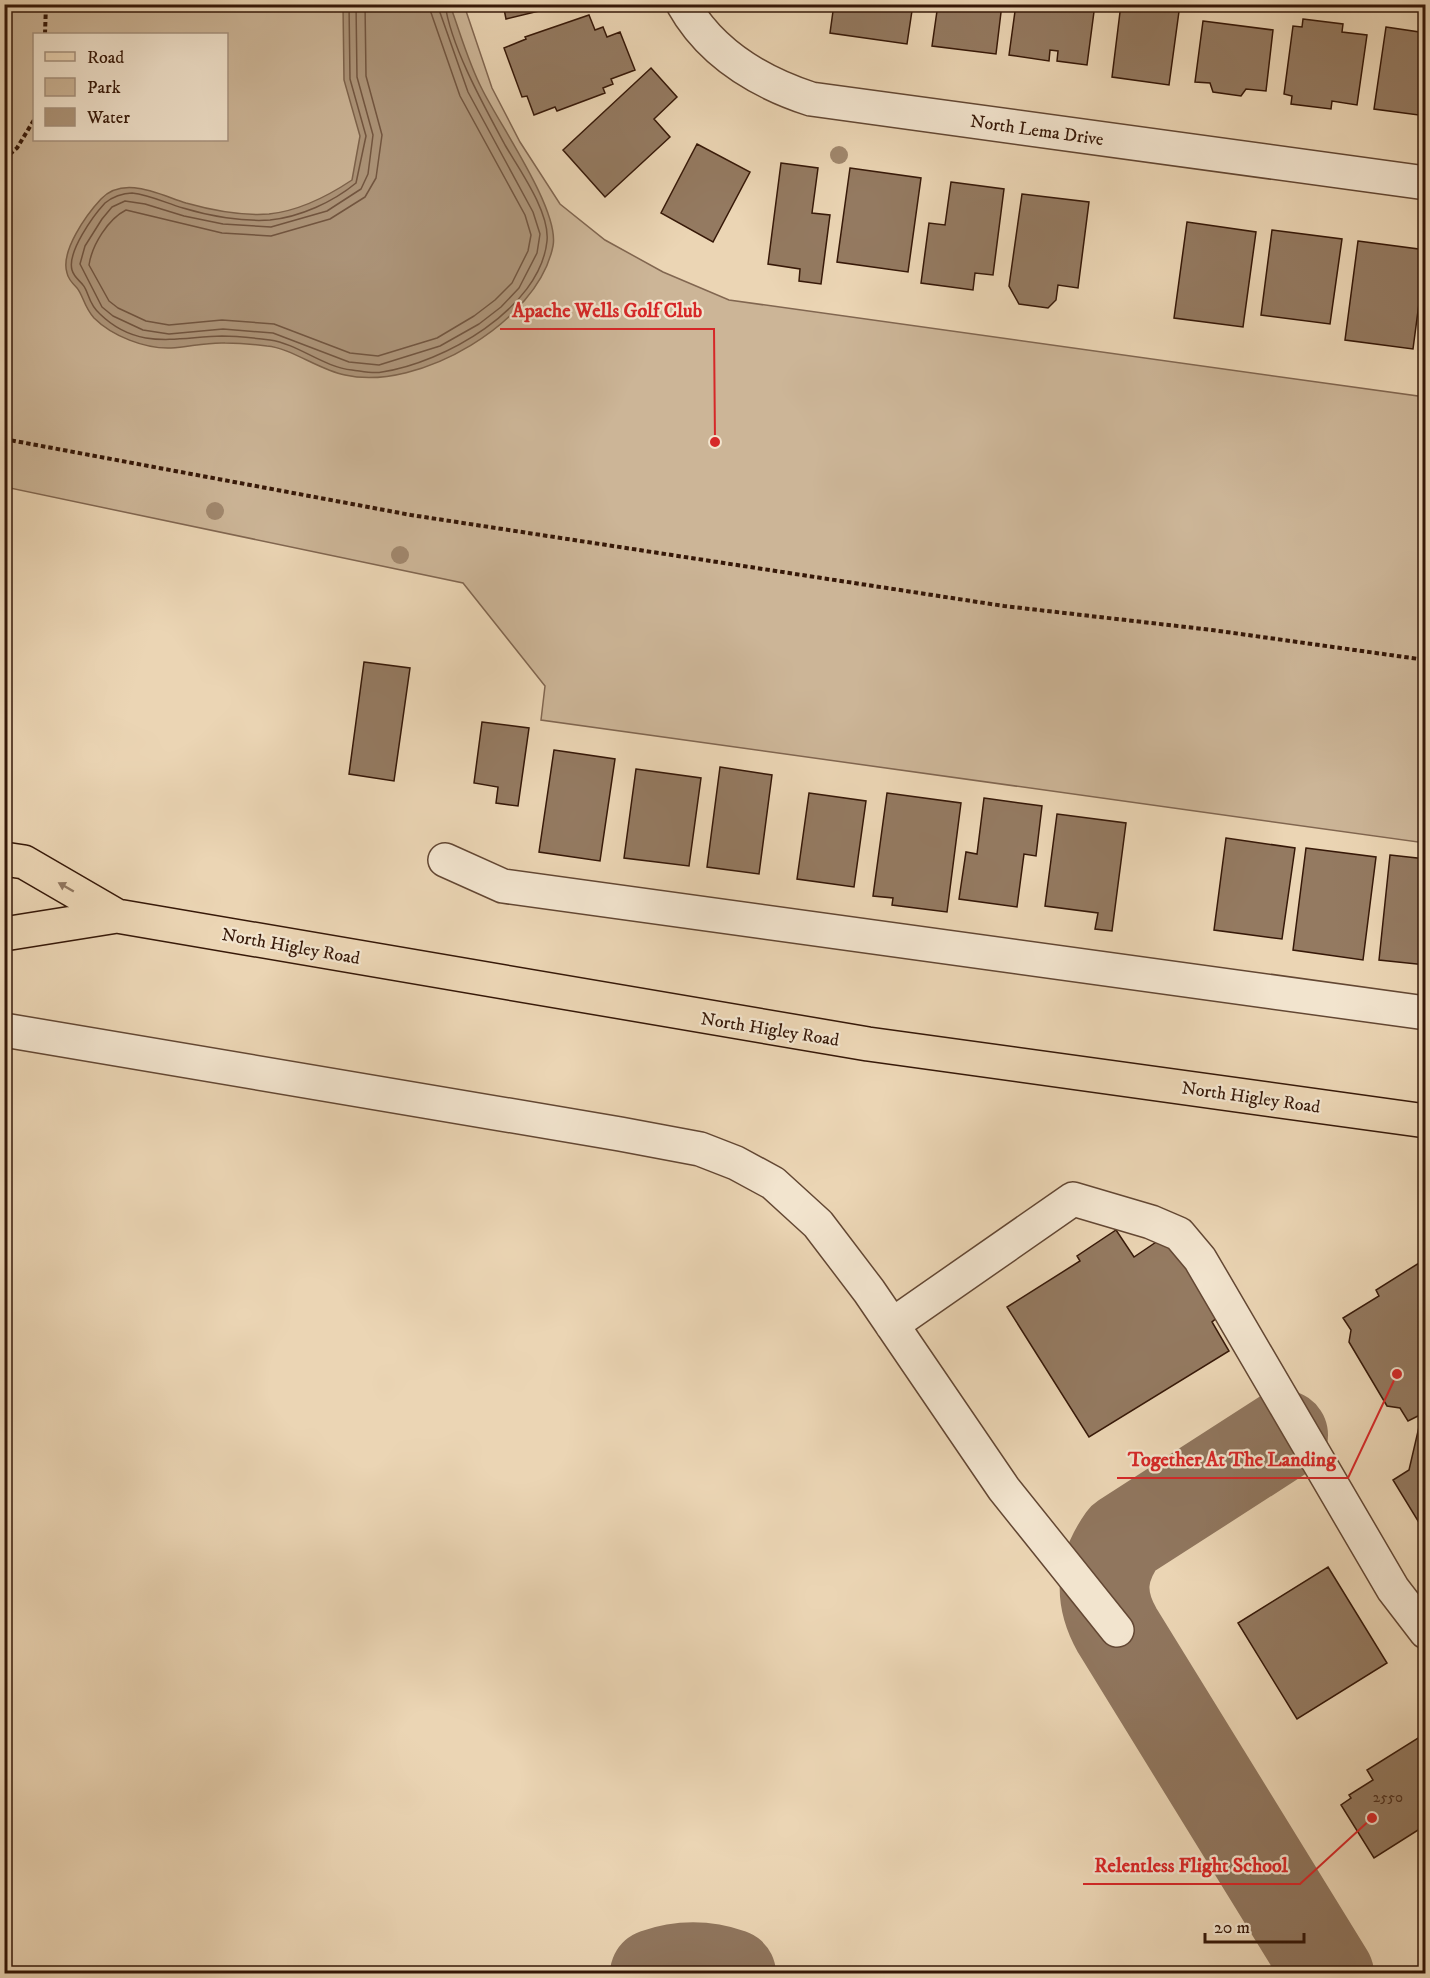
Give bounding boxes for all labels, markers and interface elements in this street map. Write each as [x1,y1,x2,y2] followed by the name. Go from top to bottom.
[33,33,228,141] legend
[87,47,124,69] text: Road
[87,77,121,99] text: Park
[86,107,130,129] text: Water
[969,111,1105,151] street label: North Lema Drive
[500,291,714,329] callout: Apache Wells Golf Club
[511,299,703,324] text: Apache Wells Golf Club
[58,881,74,892] one-way arrow
[220,924,362,970] street label: North Higley Road
[699,1008,841,1052] street label: North Higley Road
[1180,1077,1322,1119] street label: North Higley Road
[1117,1440,1348,1478] callout: Together At The Landing
[1127,1448,1337,1473] text: Together At The Landing
[1373,1788,1403,1807] house number: 2550
[1083,1846,1300,1884] callout: Relentless Flight School
[1094,1854,1289,1879] text: Relentless Flight School
[1205,1906,1304,1944] scale bar
[1214,1917,1250,1939] text: 20 m

